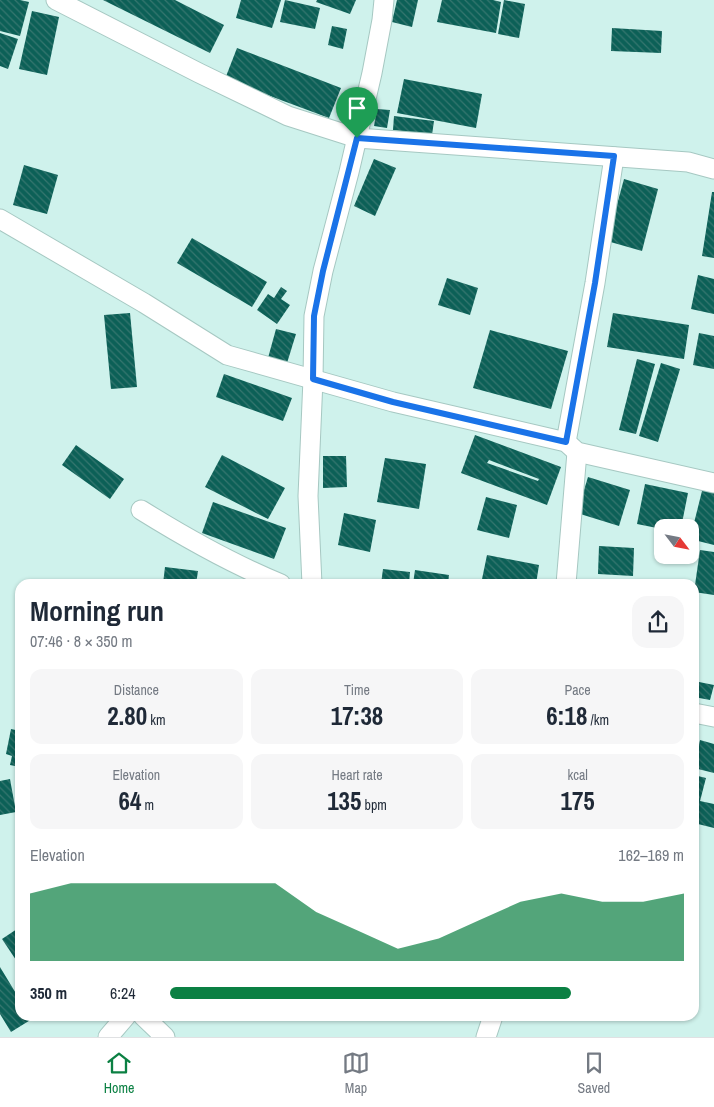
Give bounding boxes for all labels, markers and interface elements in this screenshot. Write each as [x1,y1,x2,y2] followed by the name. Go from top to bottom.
[336,87,378,138] pin
[343,94,371,122] icon: arrive
[654,519,699,564] north arrow
[654,519,699,564] map controls
[30,592,164,630] text: Morning run
[632,596,684,648] button: share
[30,630,133,652] text: 07:46 · 8 × 350 m
[114,681,159,699] text: Distance
[344,681,370,699] text: Time
[565,681,591,699] text: Pace
[107,699,147,733] text: 2.80
[331,699,383,733] text: 17:38
[546,699,587,733] text: 6:18
[147,711,166,729] text: km
[587,711,609,729] text: /km
[112,766,160,784] text: Elevation
[331,766,383,784] text: Heart rate
[567,766,588,784] text: kcal
[119,784,141,818] text: 64
[327,784,361,818] text: 135
[561,784,595,818] text: 175
[141,796,154,814] text: m
[361,796,387,814] text: bpm
[30,844,85,866] text: Elevation
[618,844,684,866] text: 162–169 m
[30,982,67,1004] text: 350 m
[110,982,136,1004] text: 6:24
[104,1049,134,1097] tab: Home
[342,1049,370,1097] tab: Map
[578,1049,610,1097] tab: Saved

